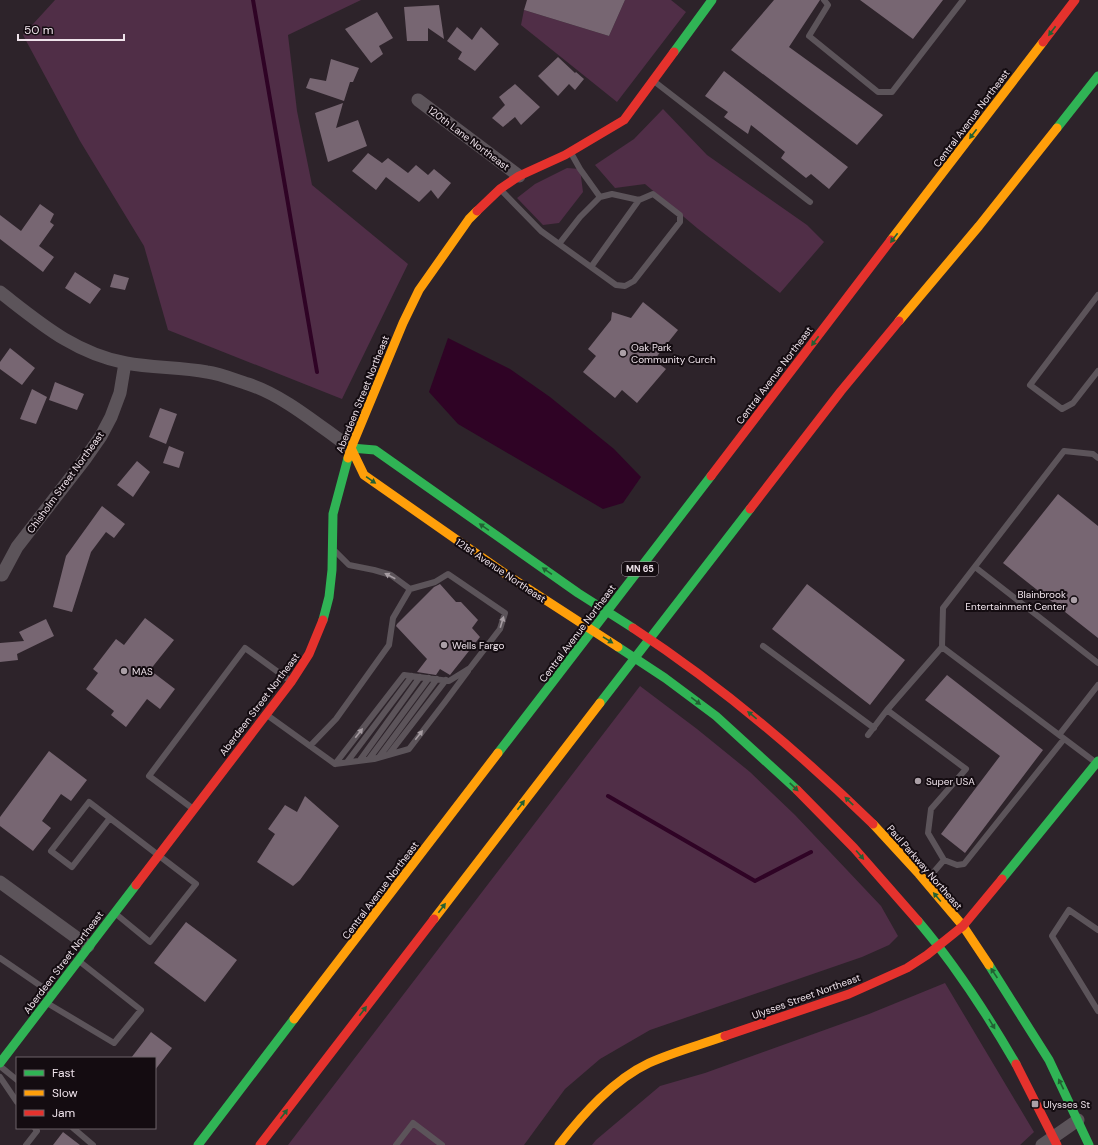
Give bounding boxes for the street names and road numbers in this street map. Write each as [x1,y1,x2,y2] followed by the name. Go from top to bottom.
[930,67,1013,170] street label: Central Avenue Northeast
[425,103,512,173] street label: 120th Lane Northeast
[733,324,816,427] street label: Central Avenue Northeast
[333,334,392,455] street label: Aberdeen Street Northeast
[24,429,107,536] street label: Chisholm Street Northeast
[453,535,548,606] street label: 121st Avenue Northeast
[622,562,658,576] road number: MN 65
[536,582,619,685] street label: Central Avenue Northeast
[217,650,302,758] street label: Aberdeen Street Northeast
[884,822,965,913] street label: Paul Parkway Northeast
[339,839,422,942] street label: Central Avenue Northeast
[21,908,106,1016] street label: Aberdeen Street Northeast
[750,971,862,1022] street label: Ulysses Street Northeast

